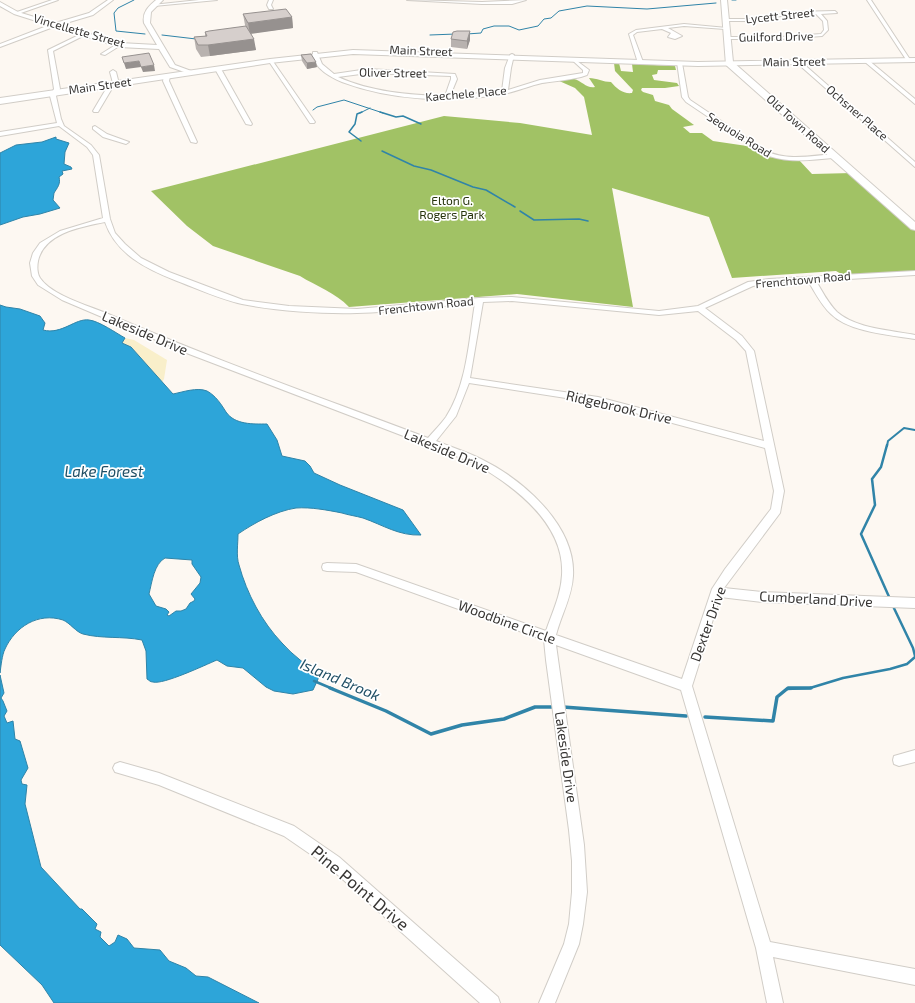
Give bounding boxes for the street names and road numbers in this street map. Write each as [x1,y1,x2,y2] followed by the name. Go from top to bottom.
[745,4,815,26] street label: Lycett Street
[32,10,127,50] street label: Vincellette Street
[738,28,814,44] street label: Guilford Drive
[389,42,453,58] street label: Main Street
[762,53,826,69] street label: Main Street
[359,64,427,80] street label: Oliver Street
[68,74,132,96] street label: Main Street
[425,82,507,104] street label: Kaechele Place
[824,82,891,143] street label: Ochsner Place
[764,91,833,155] street label: Old Town Road
[705,109,774,160] street label: Sequoia Road
[755,268,851,290] street label: Frenchtown Road
[378,293,474,317] street label: Frenchtown Road
[100,307,191,358] street label: Lakeside Drive
[565,386,674,427] street label: Ridgebrook Drive
[402,425,493,476] street label: Lakeside Drive
[686,584,729,664] street label: Dexter Drive
[759,587,873,610] street label: Cumberland Drive
[456,596,558,647] street label: Woodbine Circle
[552,710,581,804] street label: Lakeside Drive
[308,841,414,934] street label: Pine Point Drive

